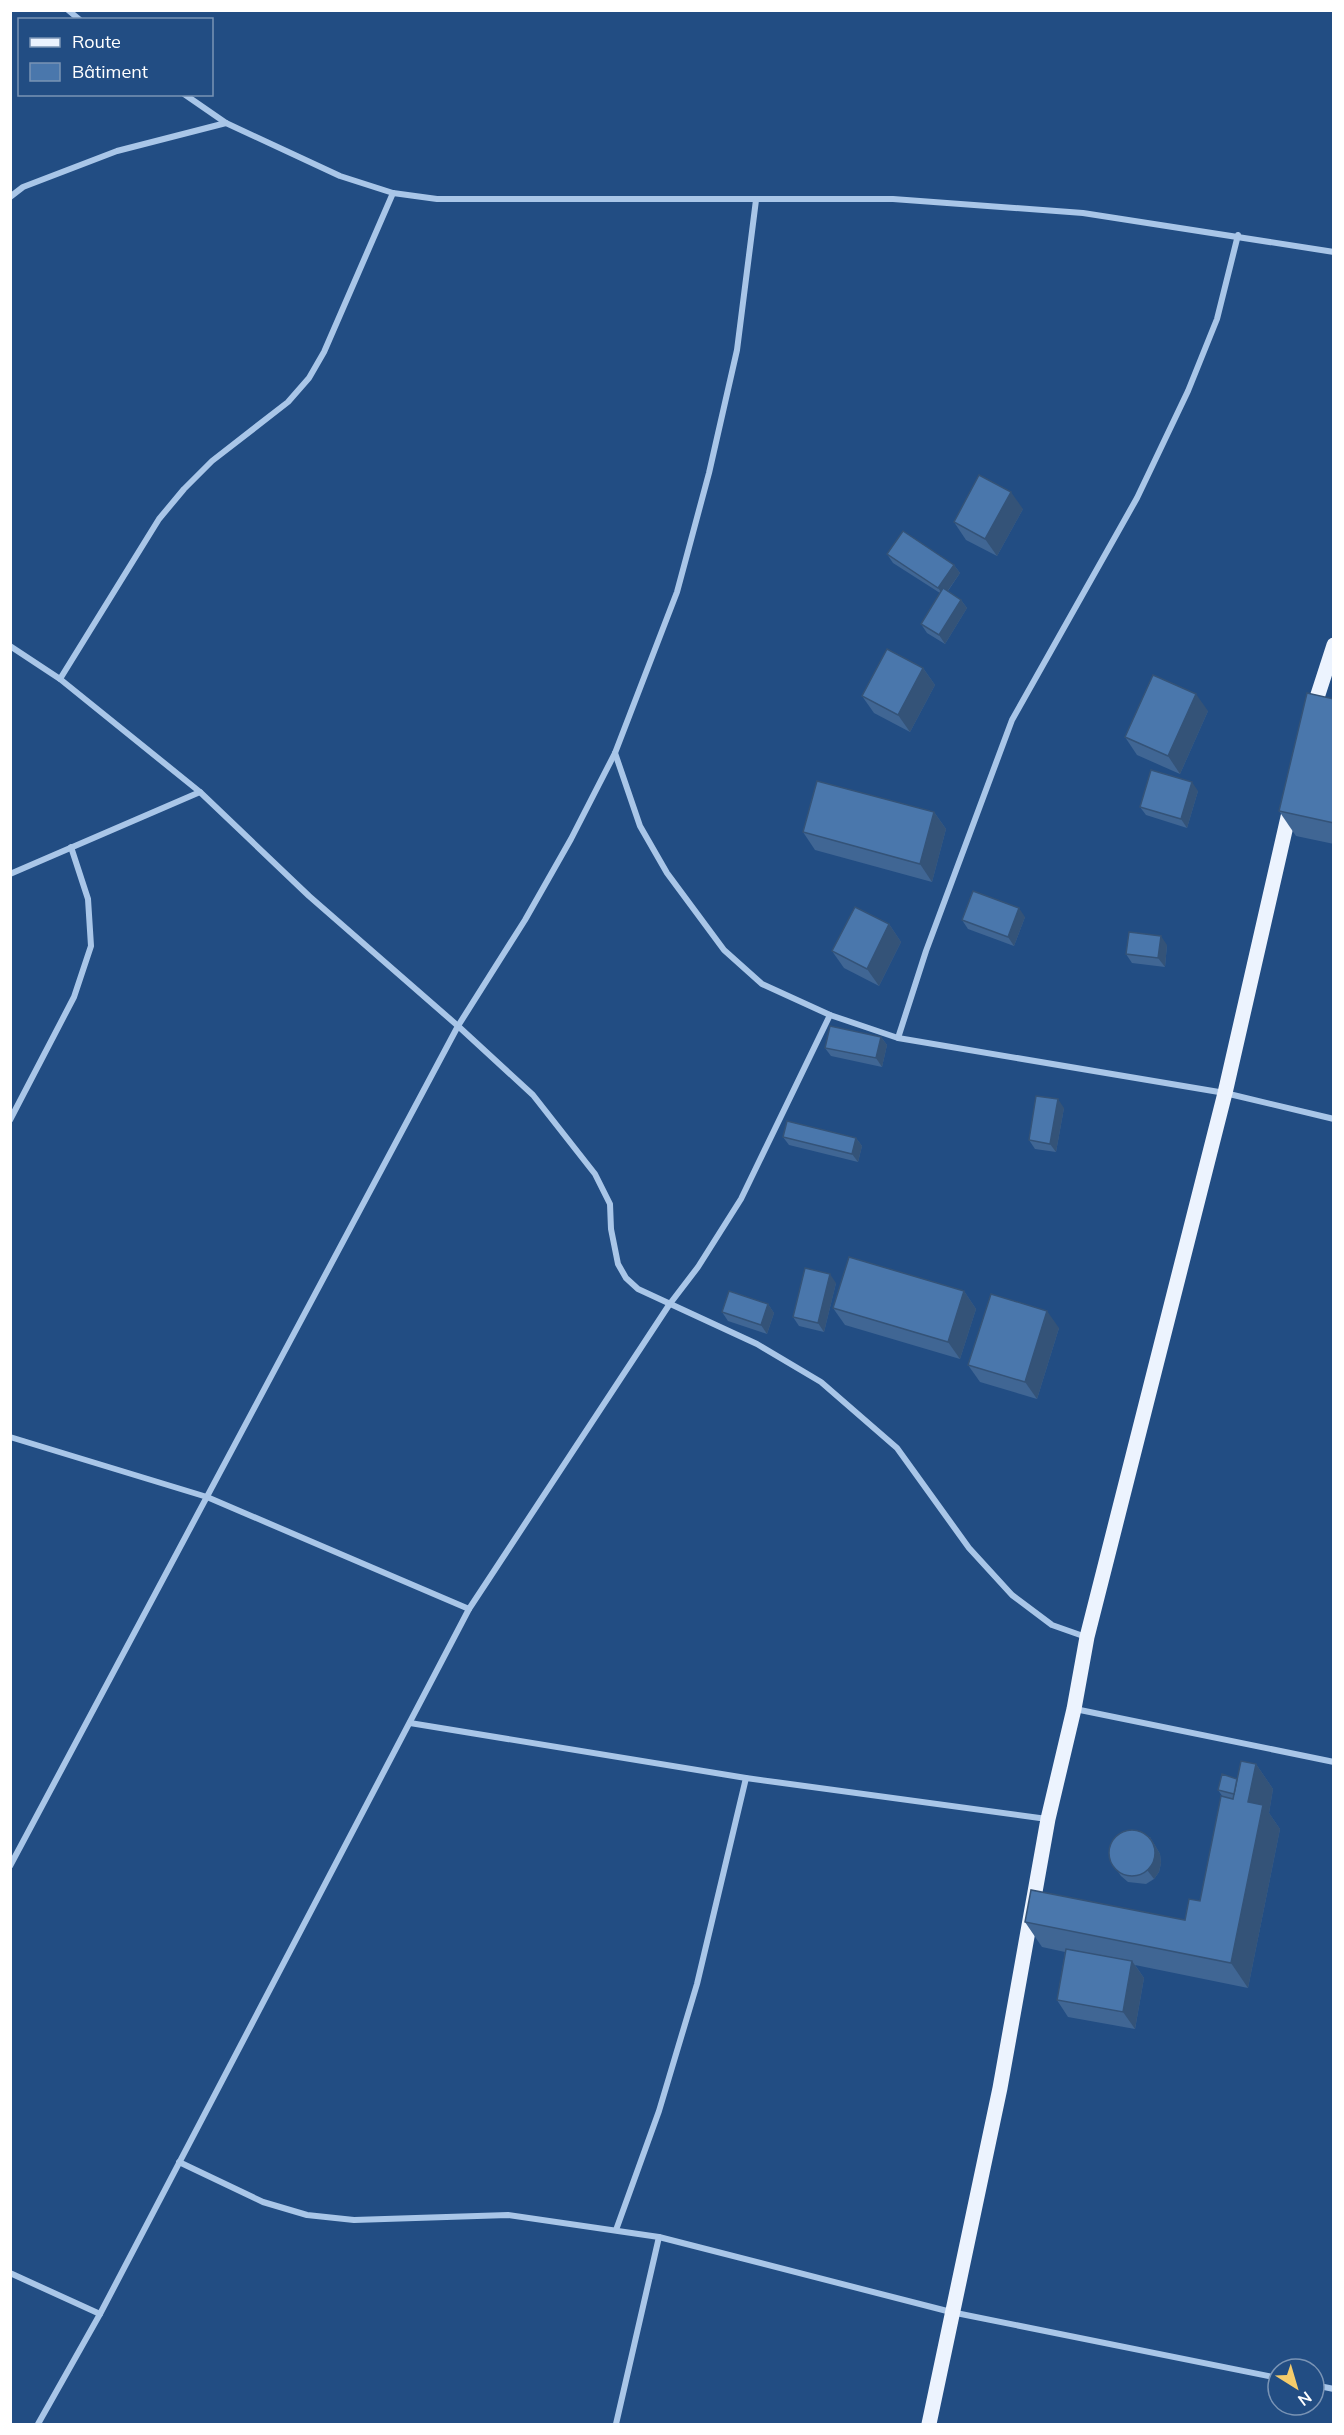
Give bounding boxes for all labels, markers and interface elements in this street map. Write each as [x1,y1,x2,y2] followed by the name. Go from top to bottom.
[18,18,213,96] legend
[72,30,121,53] text: Route
[72,60,148,83] text: Bâtiment
[1266,2357,1326,2417] north arrow
[1294,2387,1316,2411] text: N

